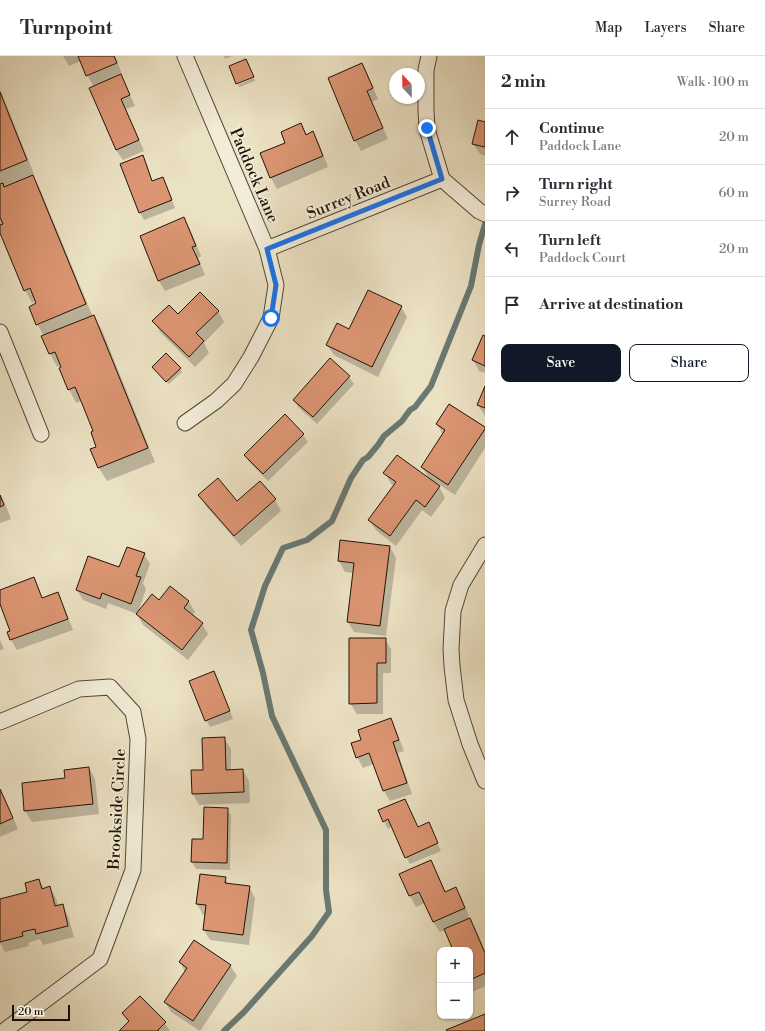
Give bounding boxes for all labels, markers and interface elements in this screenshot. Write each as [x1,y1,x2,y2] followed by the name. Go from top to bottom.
[20,16,113,40] text: Turnpoint
[595,19,622,37] text: Map
[644,19,687,37] text: Layers
[709,19,745,37] text: Share
[389,68,425,104] north arrow
[501,71,546,93] text: 2 min
[677,74,749,90] text: Walk · 100 m
[418,119,436,137] route end
[539,119,604,138] text: Continue
[225,125,283,226] street label: Paddock Lane
[501,126,523,148] icon: ahead
[719,129,749,145] text: 20 m
[539,138,621,154] text: Paddock Lane
[304,172,393,224] street label: Surrey Road
[539,175,613,194] text: Turn right
[501,182,523,204] icon: right
[718,185,749,201] text: 60 m
[539,194,611,210] text: Surrey Road
[539,231,601,250] text: Turn left
[501,238,523,260] icon: left
[719,241,749,257] text: 20 m
[539,250,626,266] text: Paddock Court
[501,294,523,316] icon: arrive
[539,295,683,314] text: Arrive at destination
[262,309,280,327] route start
[501,344,621,382] button: Save
[629,344,749,382] button: Share
[104,748,130,871] street label: Brookside Circle
[437,947,473,1019] map controls
[437,947,473,983] button: +
[437,983,473,1019] button: −
[12,1003,70,1022] scale bar
[18,1005,43,1019] text: 20 m

